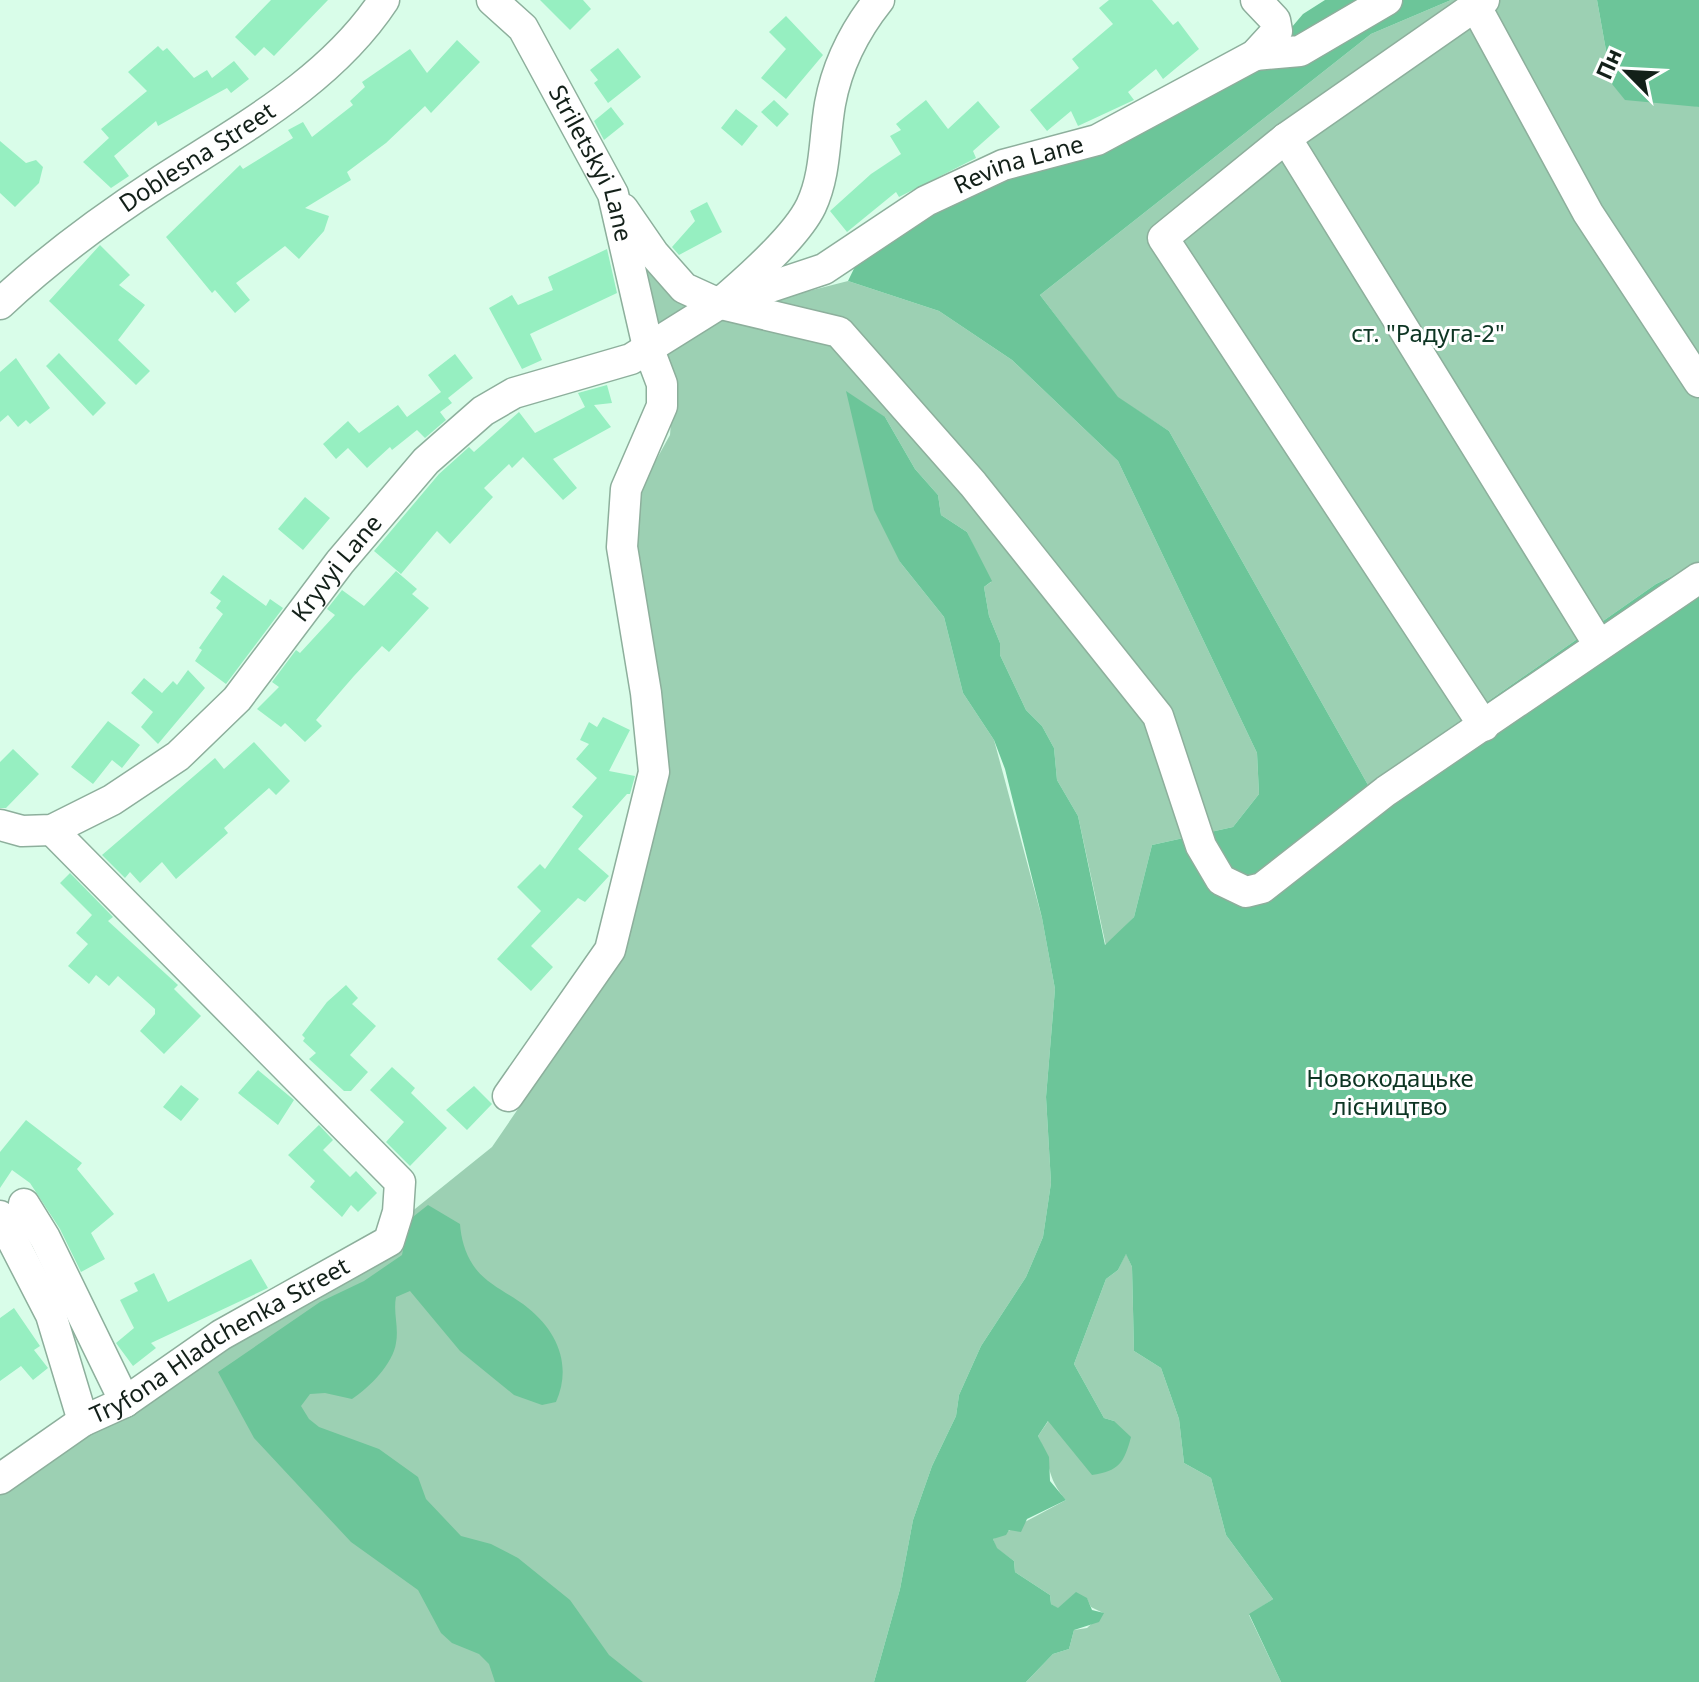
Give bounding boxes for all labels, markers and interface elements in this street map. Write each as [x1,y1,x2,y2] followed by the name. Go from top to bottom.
[1587,32,1667,112] north arrow
[1588,43,1628,84] text: Пн
[542,79,641,244] street label: Striletskyi Lane
[112,94,281,219] street label: Doblesna Street
[948,126,1087,201] street label: Revina Lane
[1351,316,1505,349] park label: ст. "Радуга-2"
[283,507,389,628] street label: Kryvyi Lane
[1306,1061,1474,1122] park label: Новокодацьке лісництво
[84,1248,355,1431] street label: Tryfona Hladchenka Street

